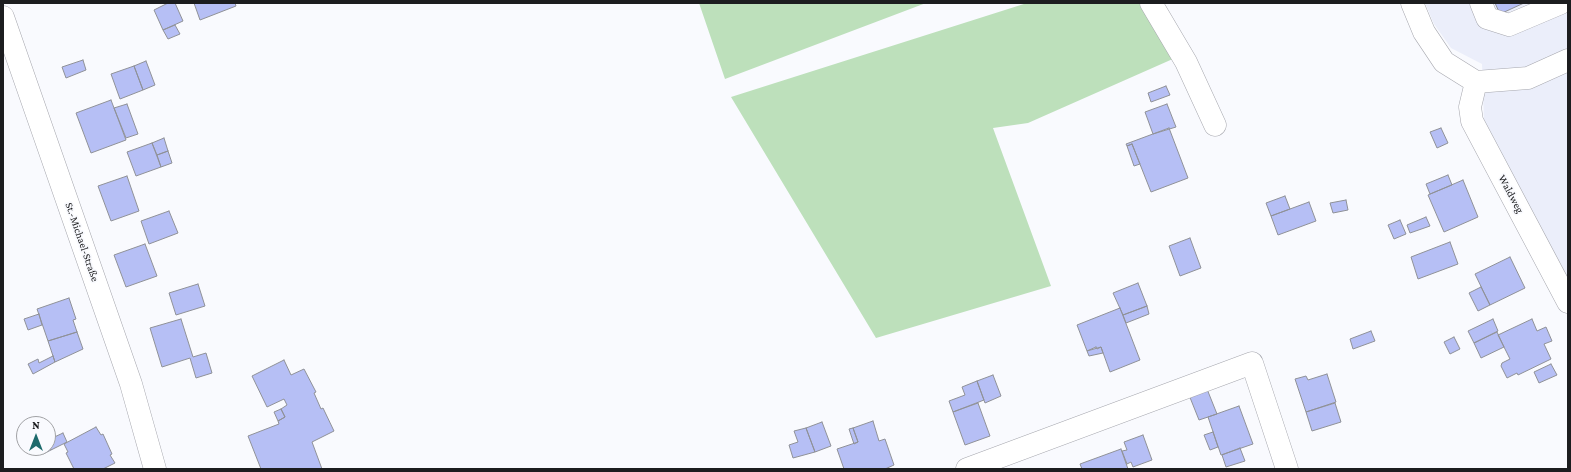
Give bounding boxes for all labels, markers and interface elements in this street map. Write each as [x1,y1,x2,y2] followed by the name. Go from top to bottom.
[1495,173,1527,215] street label: Waldweg
[62,201,102,283] street label: St.-Michael-Straße
[16,416,56,456] north arrow
[32,419,40,431] text: N

